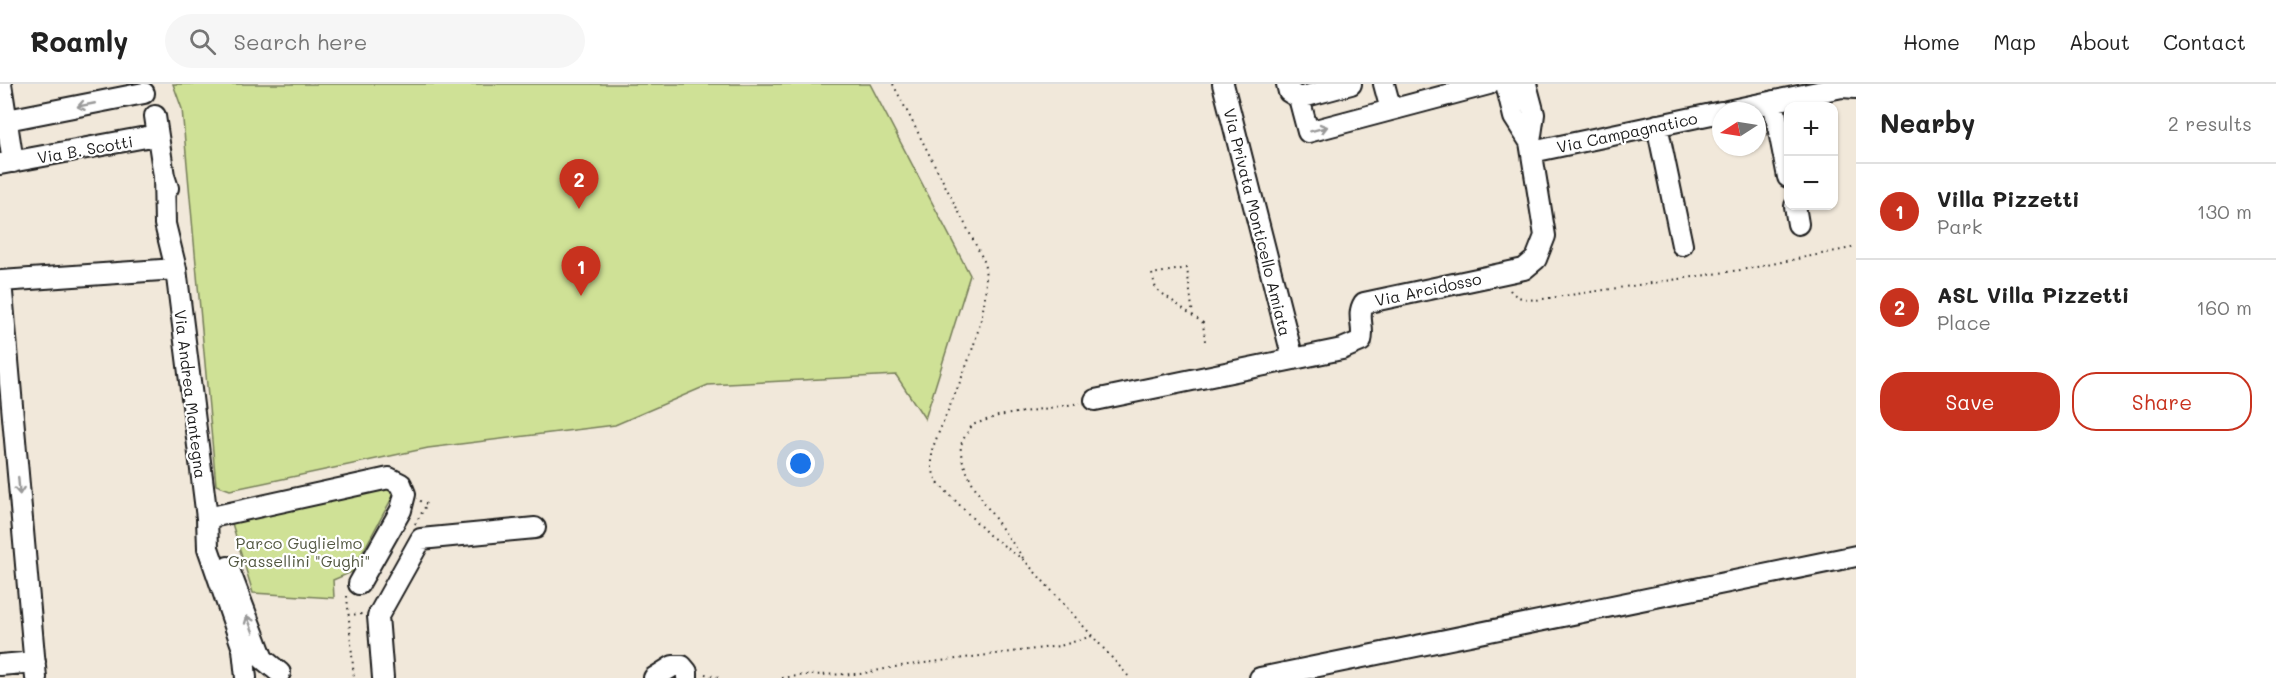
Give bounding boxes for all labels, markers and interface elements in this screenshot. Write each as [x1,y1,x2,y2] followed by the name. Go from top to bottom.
[165,14,585,68] search box
[30,23,129,59] text: Roamly
[186,25,219,58] icon: search
[234,27,367,56] text: Search here
[1903,28,1960,55] text: Home
[1993,28,2036,55] text: Map
[2069,28,2130,55] text: About
[2163,28,2246,55] text: Contact
[77,100,96,111] one-way arrow
[1712,102,1766,156] north arrow
[1784,102,1838,210] map controls
[1784,102,1838,156] button: +
[1219,106,1297,338] street label: Via Privata Monticello Amiata
[1880,106,1975,140] text: Nearby
[1555,107,1699,157] street label: Via Campagnatico
[2168,110,2252,136] text: 2 results
[1309,123,1328,134] one-way arrow
[35,130,135,168] street label: Via B. Scotti
[1784,156,1838,210] button: −
[560,160,598,209] pin: 2
[1937,184,2080,213] text: Villa Pizzetti
[1895,198,1904,224] text: 1
[2197,198,2252,224] text: 130 m
[1937,213,1982,239] text: Park
[562,246,600,296] pin: 1
[1373,267,1483,311] street label: Via Arcidosso
[1937,280,2130,309] text: ASL Villa Pizzetti
[1894,294,1905,320] text: 2
[2196,294,2252,320] text: 160 m
[170,308,212,480] street label: Via Andrea Mantegna
[1937,309,1991,335] text: Place
[1880,372,2060,431] button: Save
[2072,372,2252,431] button: Share
[786,449,815,478] your location
[14,475,25,495] one-way arrow
[228,532,370,571] park label: Parco Guglielmo Grassellini "Gughi"
[244,615,255,634] one-way arrow

